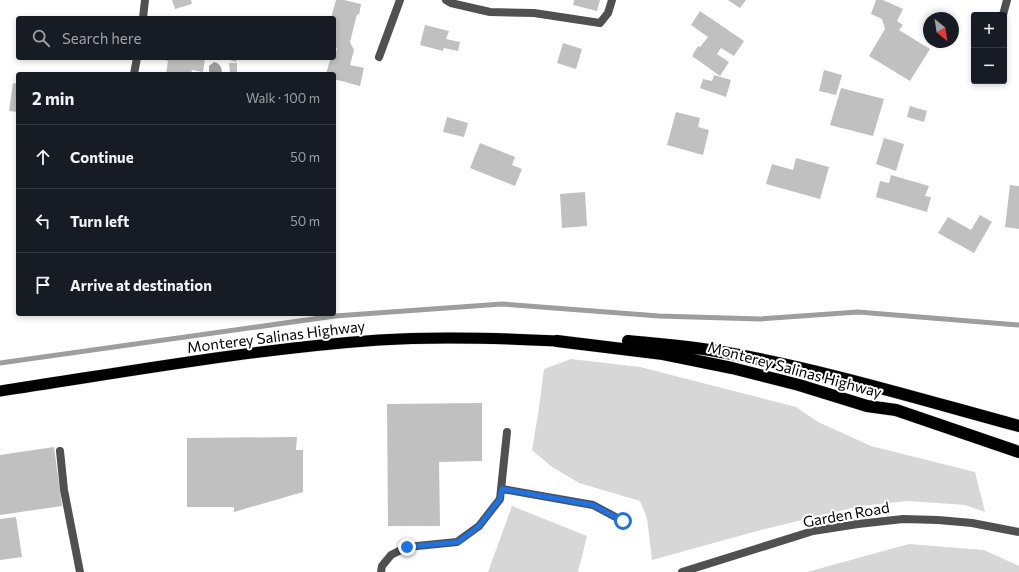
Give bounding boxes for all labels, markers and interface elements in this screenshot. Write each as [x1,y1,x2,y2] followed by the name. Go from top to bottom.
[923,12,959,48] north arrow
[971,12,1007,84] map controls
[971,12,1007,48] button: +
[16,16,336,60] search box
[30,27,52,49] icon: search
[62,29,141,47] text: Search here
[971,48,1007,84] button: −
[32,88,74,109] text: 2 min
[246,90,320,106] text: Walk · 100 m
[32,146,54,168] icon: ahead
[70,148,134,166] text: Continue
[290,149,320,165] text: 50 m
[32,210,54,232] icon: left
[70,212,129,230] text: Turn left
[290,213,320,229] text: 50 m
[32,274,54,296] icon: arrive
[70,276,212,294] text: Arrive at destination
[186,316,366,356] street label: Monterey Salinas Highway
[706,337,884,401] street label: Monterey Salinas Highway
[801,498,891,530] street label: Garden Road
[614,512,632,530] route start
[398,538,416,556] route end

